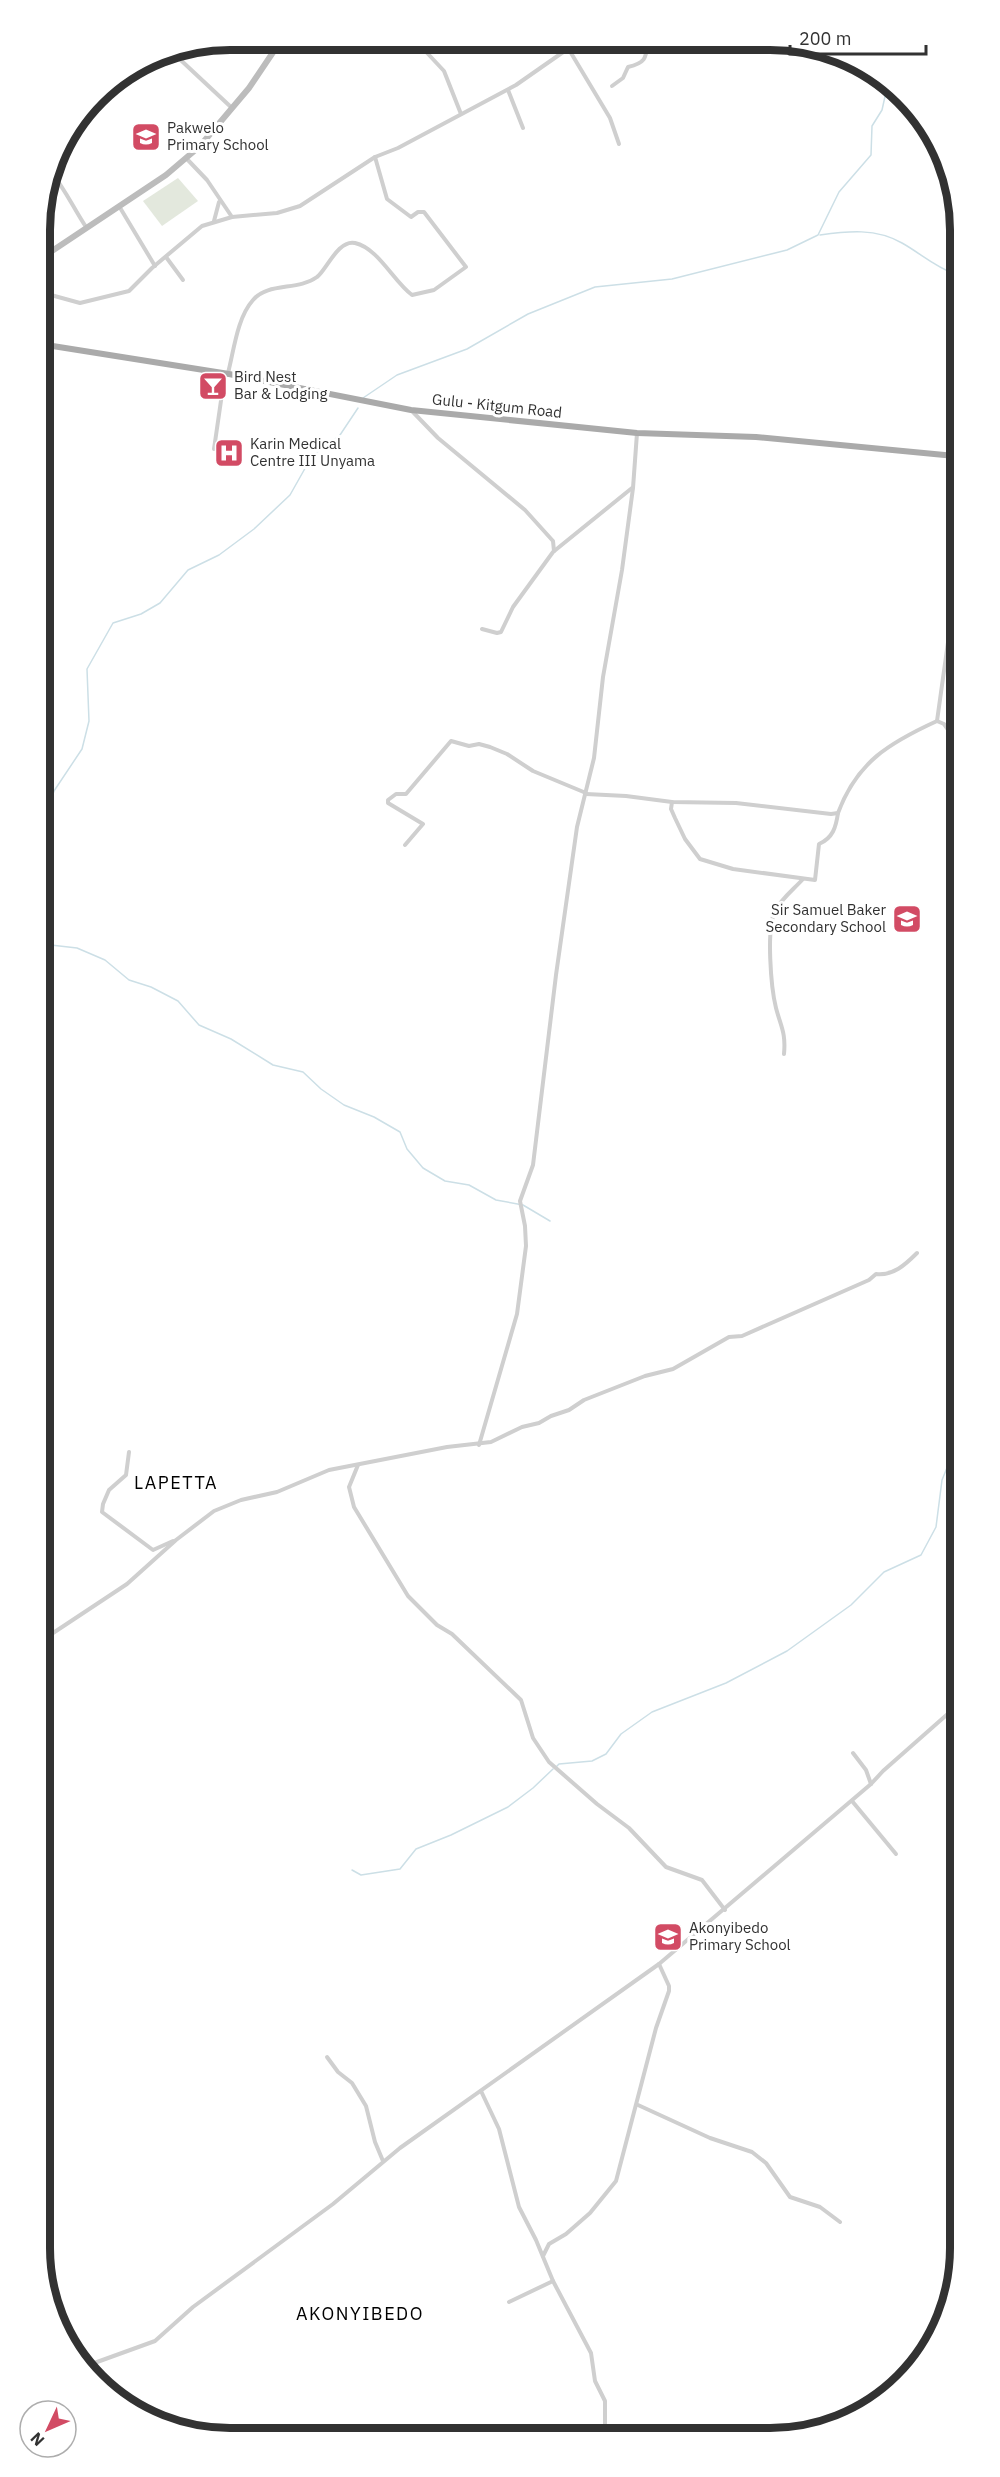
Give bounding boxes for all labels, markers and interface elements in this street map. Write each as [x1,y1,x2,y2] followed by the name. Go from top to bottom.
[790,18,926,56] scale bar
[799,27,851,50] text: 200 m
[167,118,269,154] place label: Pakwelo Primary School
[130,121,162,153] school or university icon: Pakwelo Primary School
[234,367,327,403] place label: Bird Nest Bar & Lodging
[197,370,229,402] bar icon: Bird Nest Bar & Lodging
[431,389,563,422] street label: Gulu - Kitgum Road
[250,434,375,470] place label: Karin Medical Centre III Unyama
[213,437,245,469] hospital icon: Karin Medical Centre III Unyama
[766,900,886,936] place label: Sir Samuel Baker Secondary School
[891,903,923,935] school or university icon: Sir Samuel Baker Secondary School
[134,1471,218,1494] district label: LAPETTA
[689,1918,791,1954] place label: Akonyibedo Primary School
[652,1921,684,1953] school or university icon: Akonyibedo Primary School
[296,2302,424,2325] district label: AKONYIBEDO
[18,2399,78,2459] north arrow
[26,2428,48,2451] text: N

